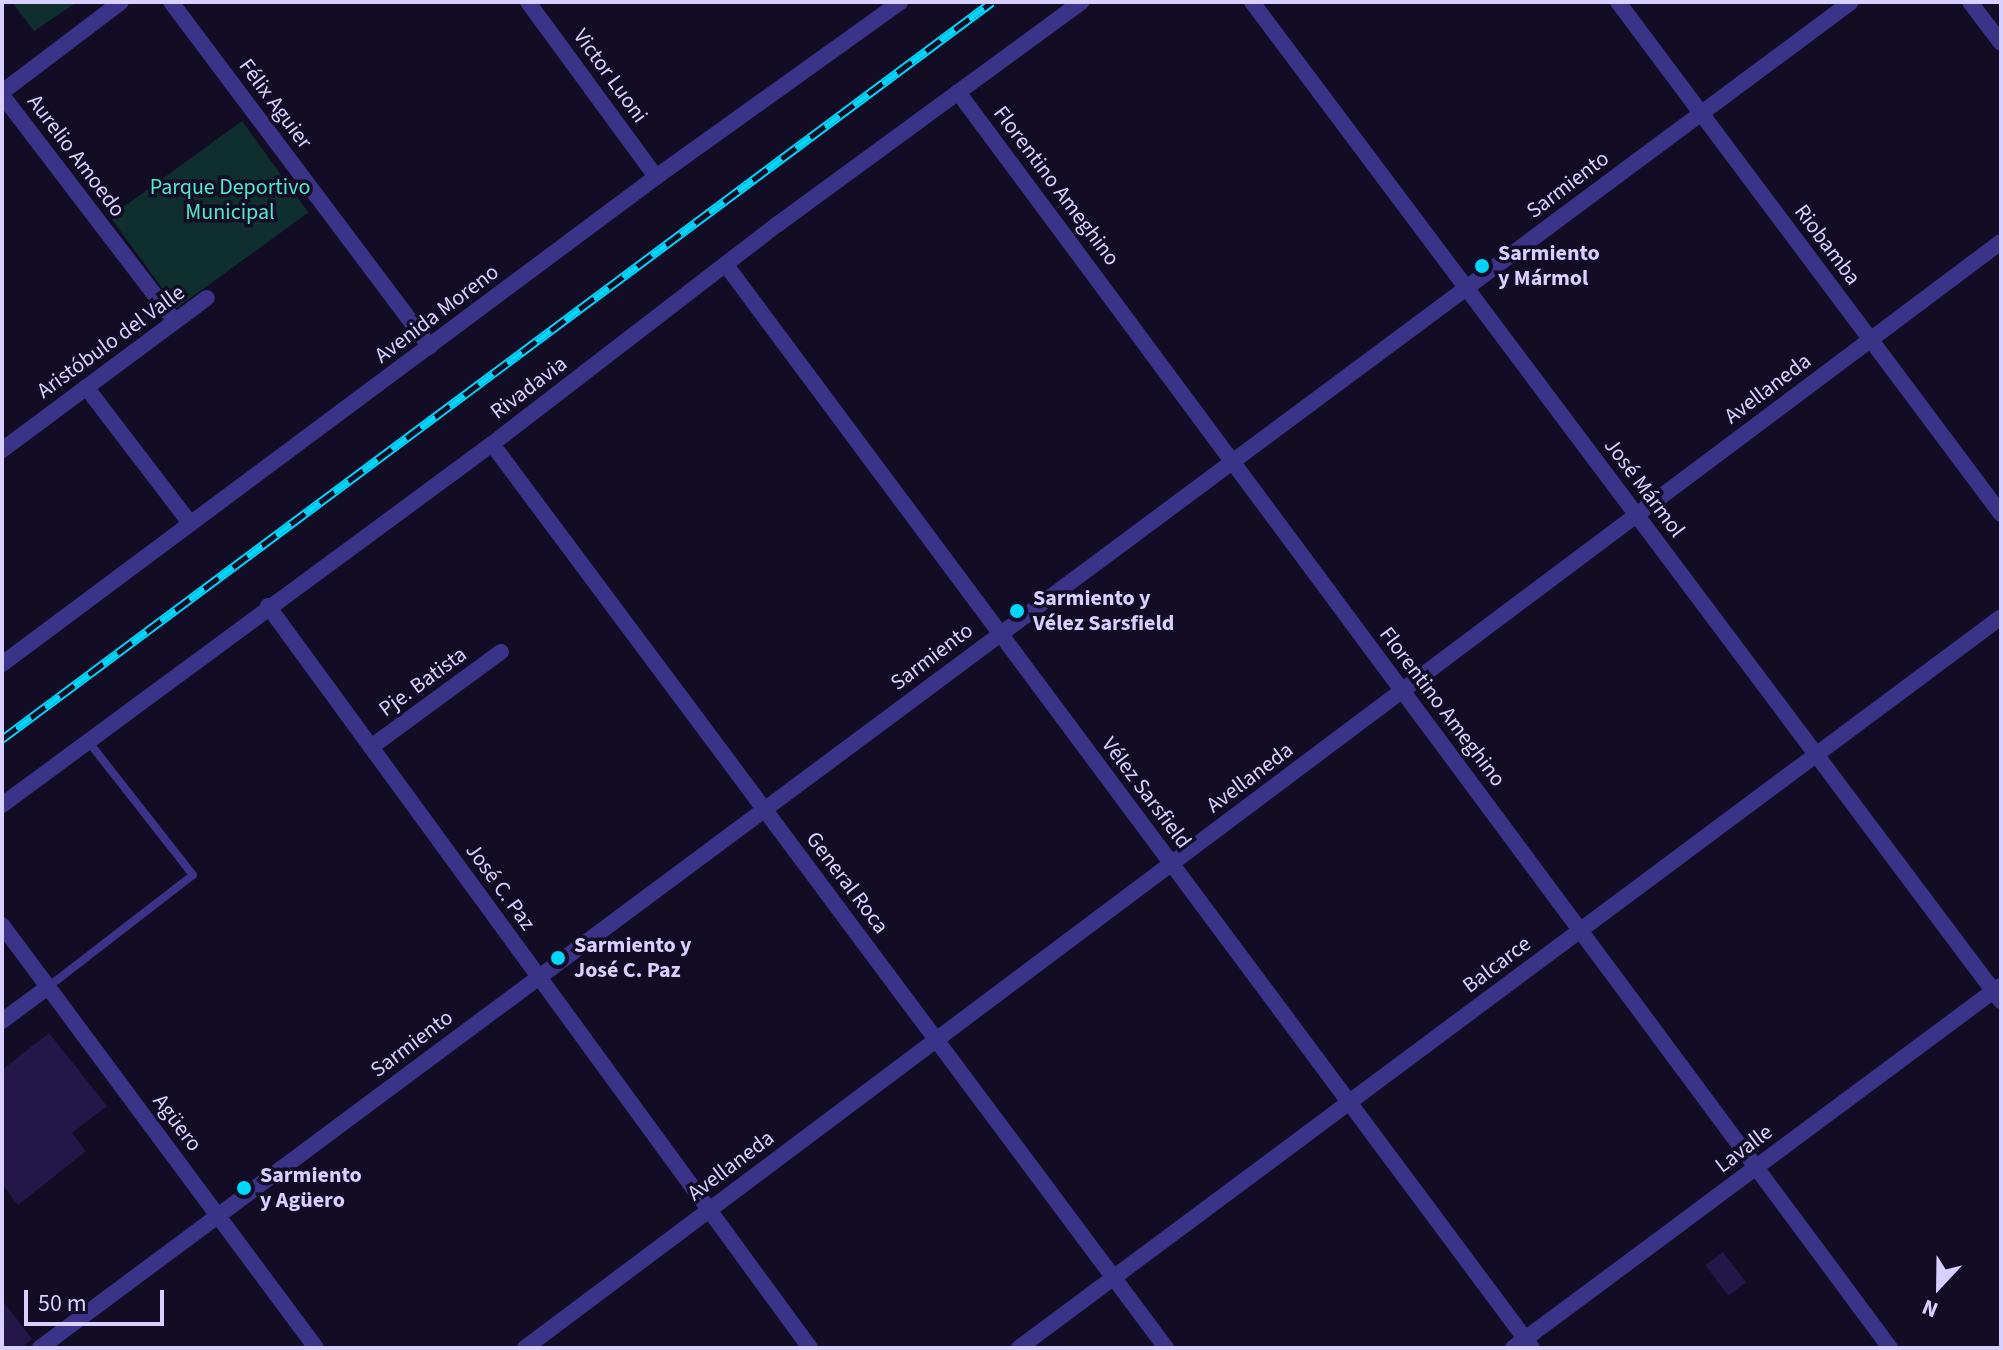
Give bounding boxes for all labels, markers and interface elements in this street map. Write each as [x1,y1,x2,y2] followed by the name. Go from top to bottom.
[567,24,653,128] street label: Victor Luoni
[233,54,317,154] street label: Félix Aguier
[21,90,131,222] street label: Aurelio Amoedo
[987,101,1125,271] street label: Florentino Ameghino
[1522,146,1614,224] street label: Sarmiento
[150,174,310,226] park label: Parque Deportivo Municipal
[1788,200,1866,290] street label: Riobamba
[1498,240,1600,292] place label: Sarmiento y Mármol
[1473,257,1491,275] marker: Sarmiento y Mármol
[370,259,504,369] street label: Avenida Moreno
[32,280,190,404] street label: Aristóbulo del Valle
[1720,348,1816,430] street label: Avellaneda
[486,351,572,425] street label: Rivadavia
[1598,433,1690,543] street label: José Mármol
[1033,585,1174,636] place label: Sarmiento y Vélez Sarsfield
[1008,602,1026,620] marker: Sarmiento y Vélez Sarsfield
[886,618,978,696] street label: Sarmiento
[1373,622,1511,792] street label: Florentino Ameghino
[374,641,472,723] street label: Pje. Batista
[1096,732,1196,854] street label: Vélez Sarsfield
[1202,737,1298,819] street label: Avellaneda
[800,827,894,939] street label: General Roca
[460,838,540,936] street label: José C. Paz
[1458,931,1536,999] street label: Balcarce
[574,932,692,984] place label: Sarmiento y José C. Paz
[549,949,567,967] marker: Sarmiento y José C. Paz
[366,1005,458,1083] street label: Sarmiento
[147,1089,207,1157] street label: Agüero
[1710,1119,1778,1179] street label: Lavalle
[683,1125,779,1207] street label: Avellaneda
[260,1162,362,1214] place label: Sarmiento y Agüero
[235,1179,253,1197] marker: Sarmiento y Agüero
[1899,1246,1979,1326] north arrow
[28,1274,168,1324] scale bar
[38,1286,87,1321] text: 50 m
[1917,1291,1943,1326] text: N

